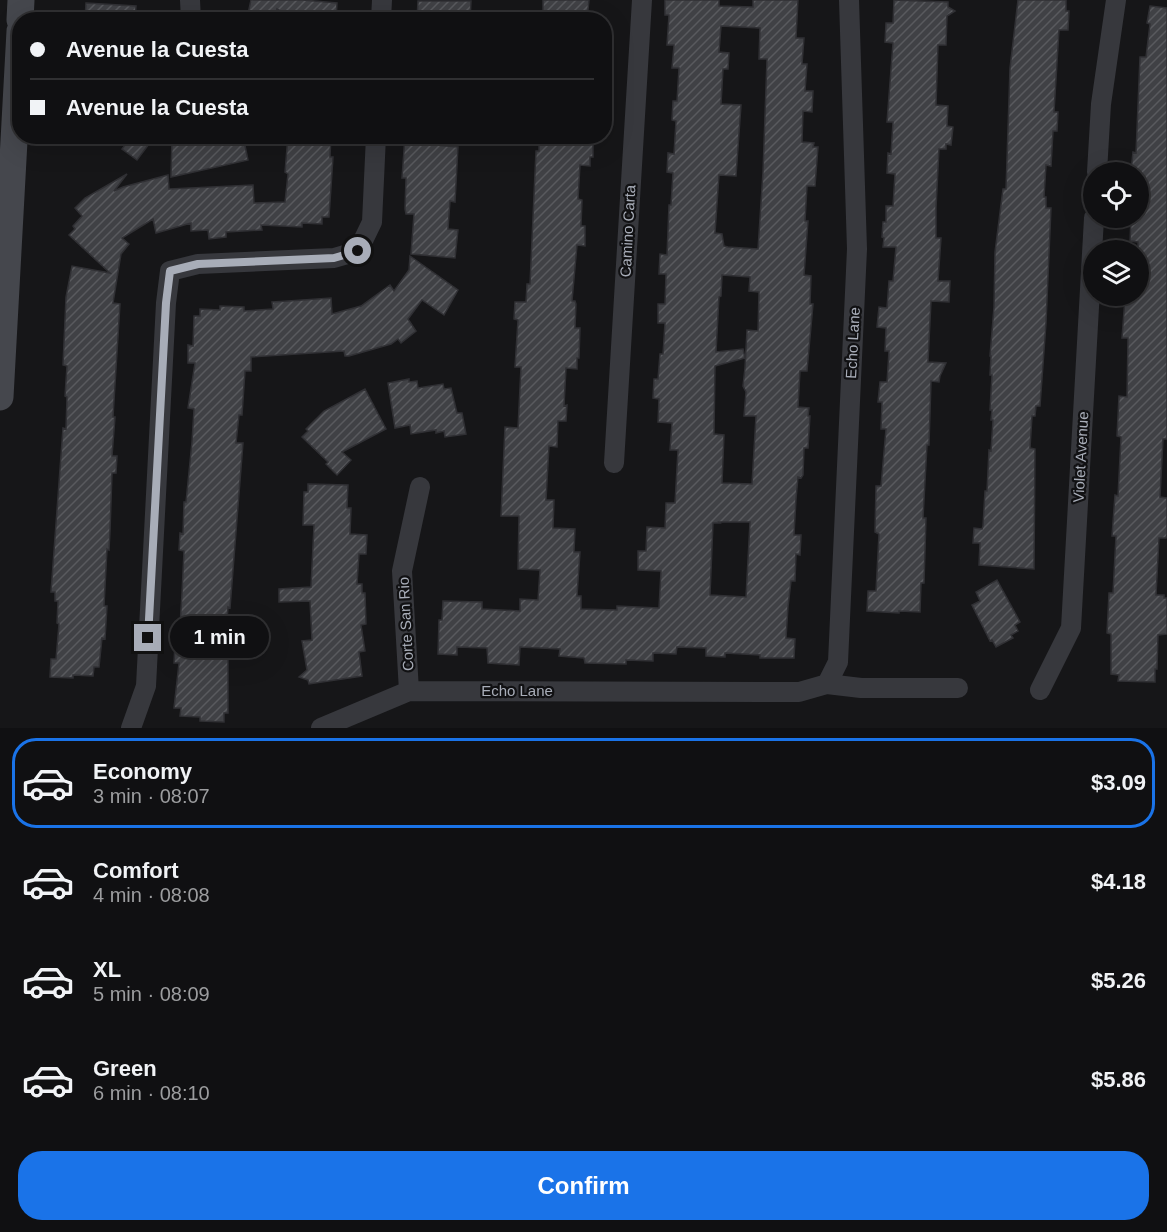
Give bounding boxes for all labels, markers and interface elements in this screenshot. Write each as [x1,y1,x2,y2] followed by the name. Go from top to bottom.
[66,37,249,62] text: Avenue la Cuesta
[66,95,249,120] text: Avenue la Cuesta
[1083,162,1149,306] map controls
[1083,162,1149,228] button: locate
[617,184,638,278] street label: Camino Carta
[344,237,371,264] route start
[1083,240,1149,306] button: layers
[842,307,863,379] street label: Echo Lane
[1070,411,1091,503] street label: Violet Avenue
[395,577,416,672] street label: Corte San Rio
[169,617,268,659] callout: 1 min
[134,624,161,651] route end
[193,626,246,648] text: 1 min
[481,682,553,699] street label: Echo Lane
[21,756,75,810] icon: car
[93,759,192,784] text: Economy
[1091,770,1146,795] text: $3.09
[93,785,210,807] text: 3 min · 08:07
[21,855,75,909] icon: car
[93,858,179,883] text: Comfort
[1091,869,1146,894] text: $4.18
[93,884,210,906] text: 4 min · 08:08
[21,954,75,1008] icon: car
[93,957,121,982] text: XL
[1091,968,1146,993] text: $5.26
[93,983,210,1005] text: 5 min · 08:09
[21,1053,75,1107] icon: car
[93,1056,157,1081] text: Green
[1091,1067,1146,1092] text: $5.86
[93,1082,210,1104] text: 6 min · 08:10
[18,1151,1149,1220] button: Confirm

